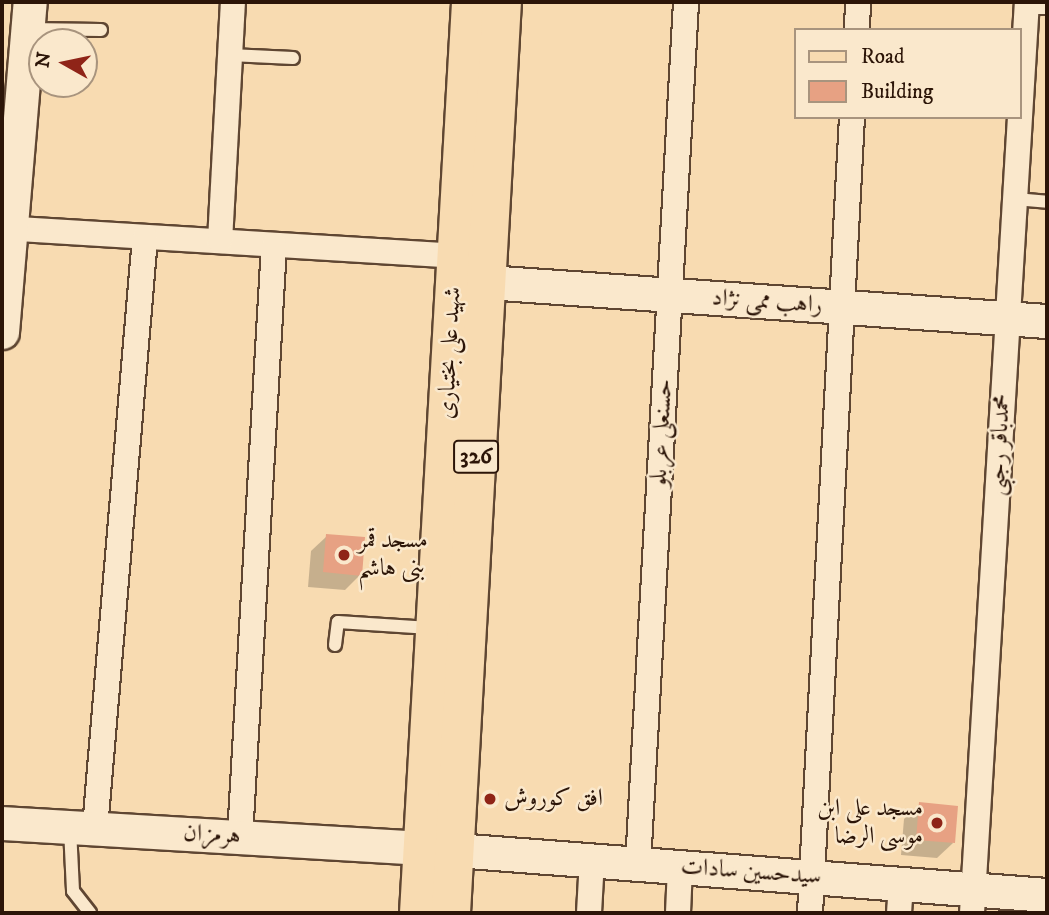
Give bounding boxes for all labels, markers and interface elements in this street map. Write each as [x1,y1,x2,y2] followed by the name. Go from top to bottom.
[28,28,98,98] north arrow
[794,28,1021,119] legend
[861,44,905,70] text: Road
[31,50,56,69] text: N
[861,79,933,105] text: Building
[711,284,823,320] street label: راهب ممی نژاد
[432,286,468,420] street label: شهید علی بختیاری
[645,378,679,488] street label: حسنعلی عربلو
[983,393,1017,497] street label: محمدباقر رجبی
[452,438,500,477] road number: 326
[358,527,428,583] place label: مسجد قمر بنی هاشم
[336,547,352,563] marker: مسجد قمر بنی هاشم
[504,785,603,813] place label: افق کوروش
[482,791,498,807] marker: افق کوروش
[817,795,923,851] place label: مسجد علی ابن موسی الرضا
[929,815,945,831] marker: مسجد علی ابن موسی الرضا
[182,819,242,851] street label: هرمزان
[680,853,822,891] street label: سیدحسین سادات

